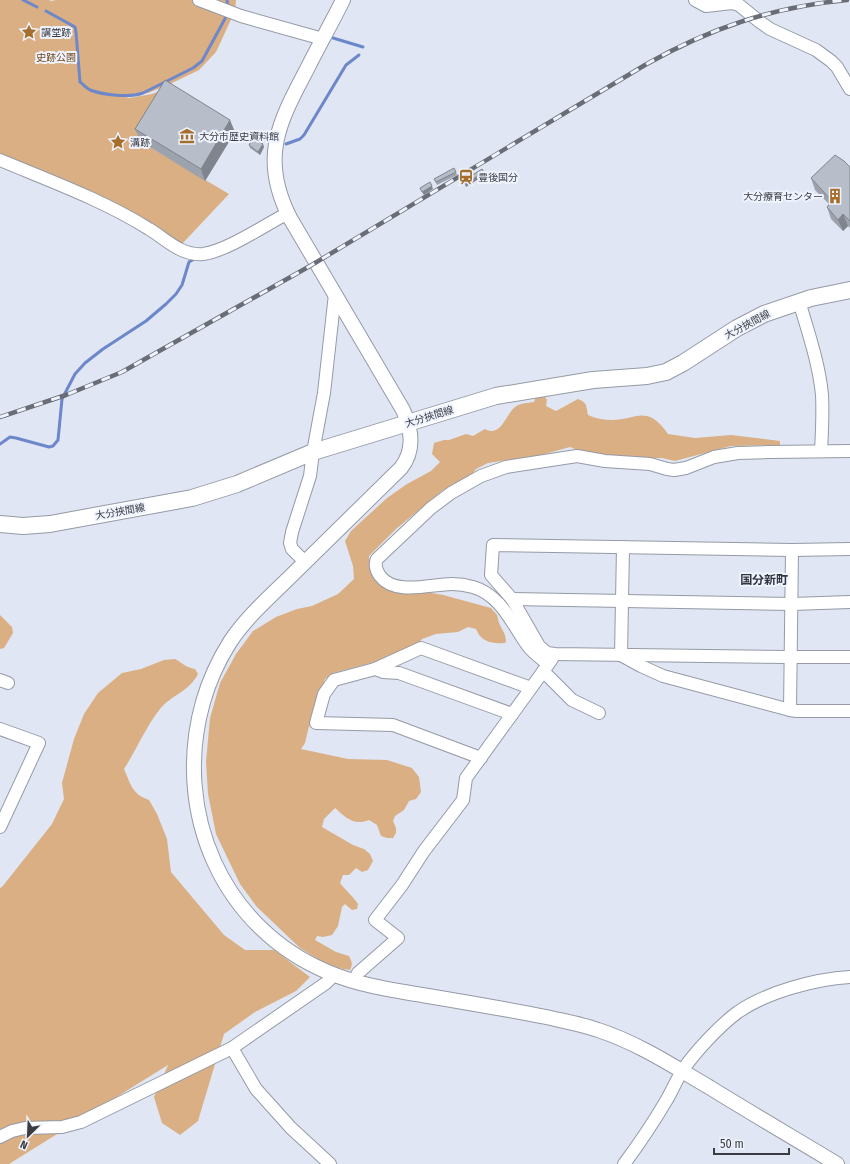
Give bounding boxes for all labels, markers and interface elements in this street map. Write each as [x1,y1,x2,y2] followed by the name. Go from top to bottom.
[20,23,38,41] place icon: 講堂跡
[41,27,71,39] place label: 講堂跡
[36,52,76,64] park label: 史跡公園
[178,127,196,145] museum icon: 大分市歴史資料館
[199,131,279,143] place label: 大分市歴史資料館
[109,133,127,151] place icon: 溝跡
[130,137,150,149] place label: 溝跡
[457,168,475,186] station icon: 豊後国分
[478,172,518,184] place label: 豊後国分
[826,187,844,205] building icon: 大分療育センター
[743,191,823,203] place label: 大分療育センター
[723,308,772,342] street label: 大分挾間線
[404,404,455,430] street label: 大分挾間線
[95,502,146,522] street label: 大分挾間線
[740,573,788,587] district label: 国分新町
[8,1116,48,1156] north arrow
[714,1130,789,1156] scale bar
[18,1137,30,1152] text: N
[720,1137,744,1151] text: 50 m

